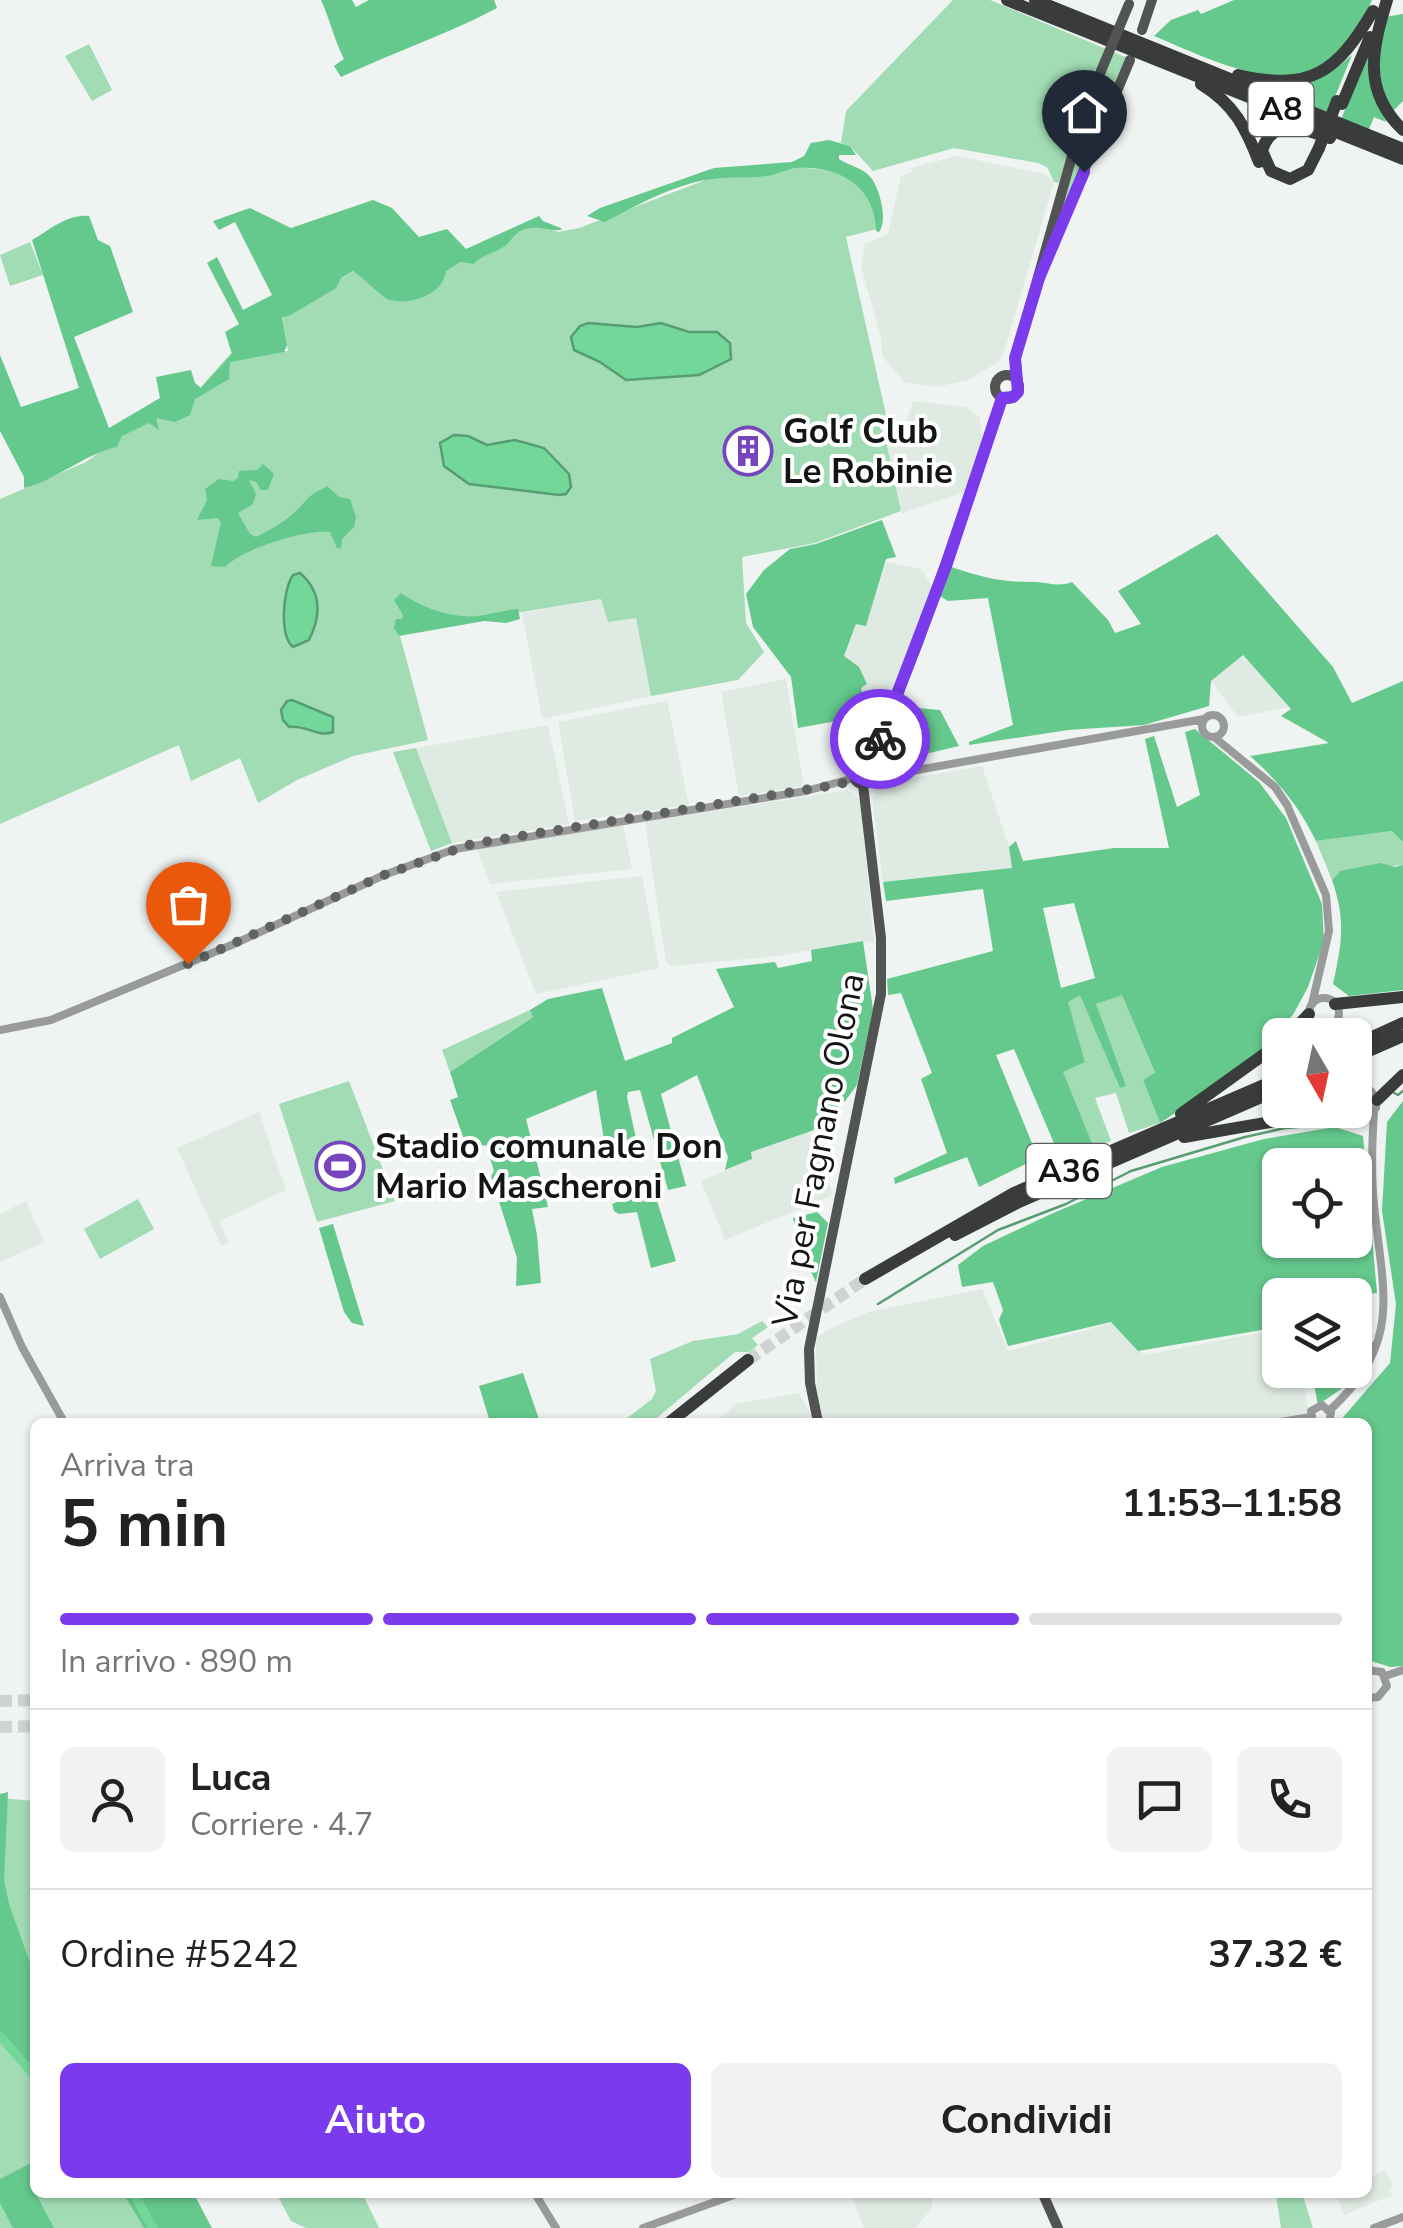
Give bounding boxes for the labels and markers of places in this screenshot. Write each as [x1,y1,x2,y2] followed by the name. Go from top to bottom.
[1042,70,1127,173] pin
[783,408,953,495] place label: Golf Club Le Robinie
[722,425,774,477] building icon: Golf Club Le Robinie
[146,862,231,965] pin
[375,1123,723,1210] place label: Stadio comunale Don Mario Mascheroni
[314,1140,366,1192] sports icon: Stadio comunale Don Mario Mascheroni

